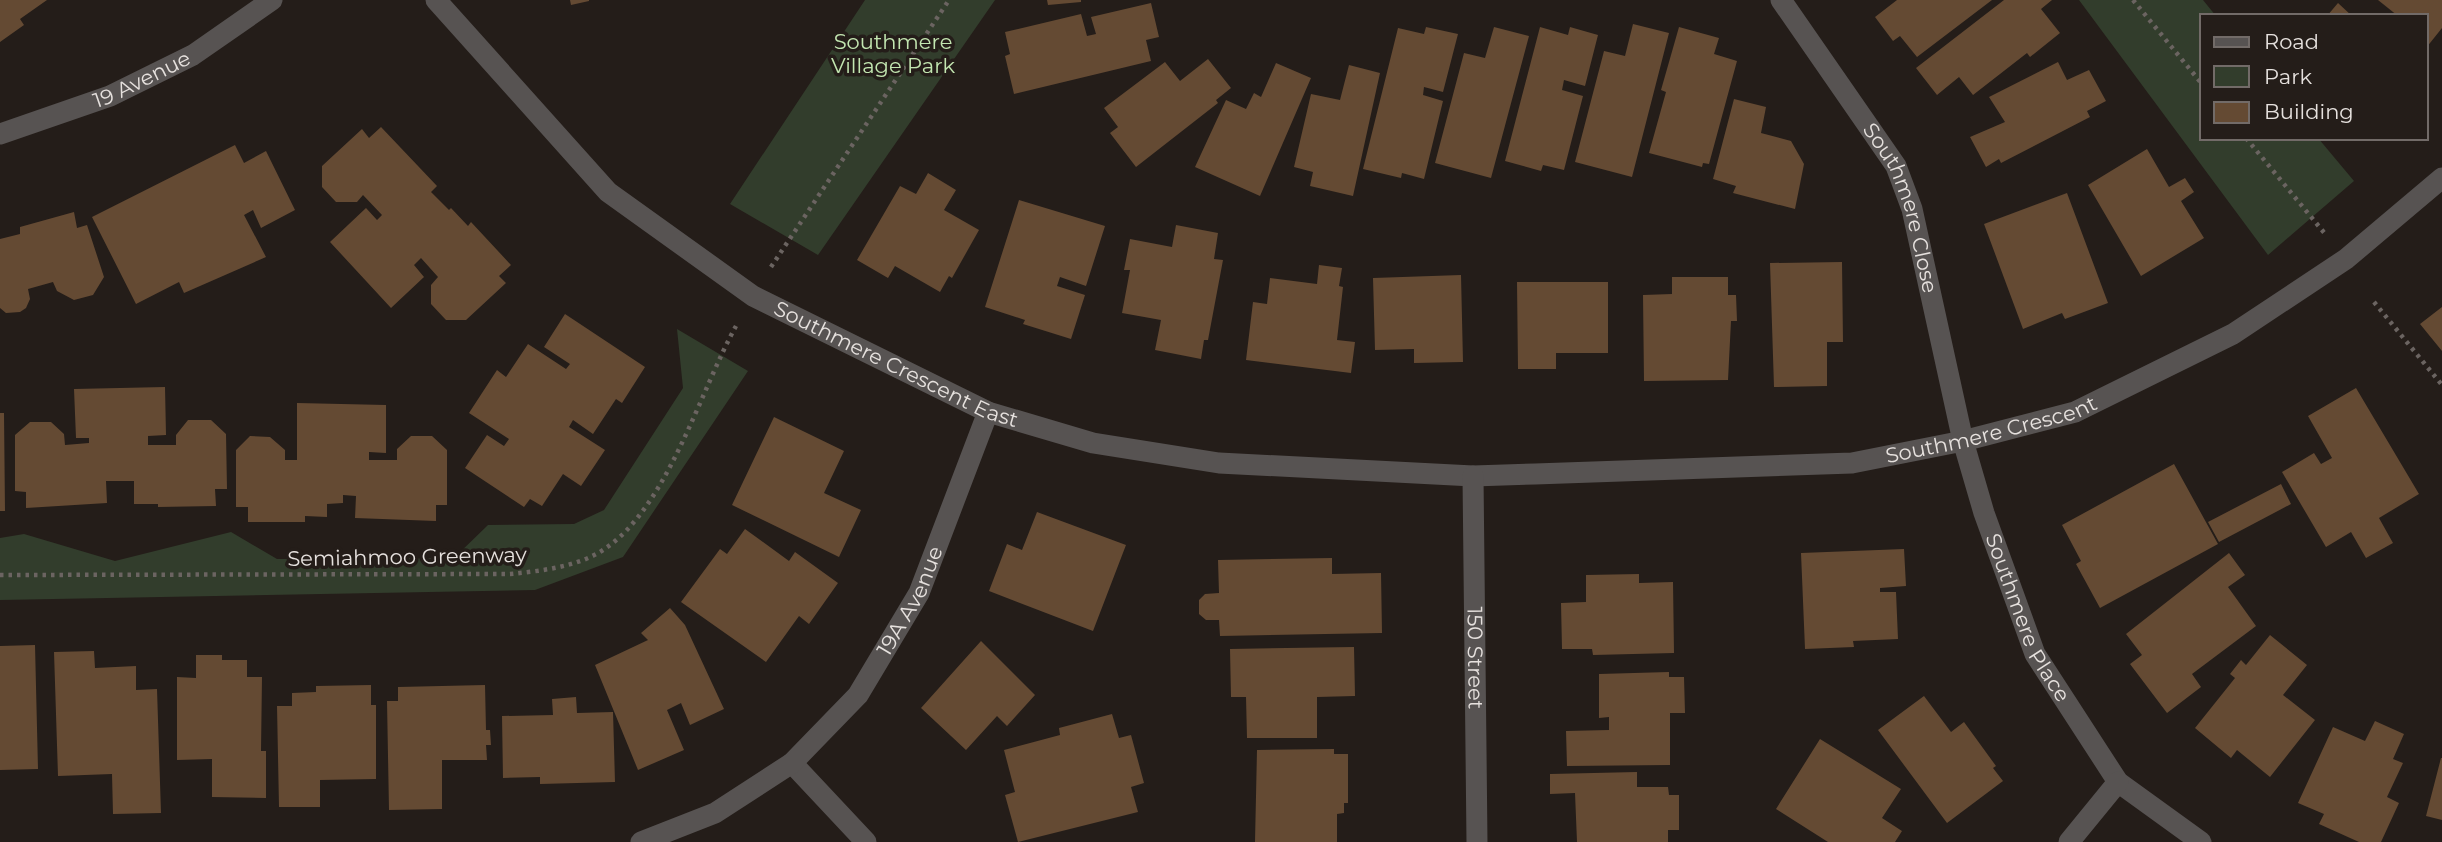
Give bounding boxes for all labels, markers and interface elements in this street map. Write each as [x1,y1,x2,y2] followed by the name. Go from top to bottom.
[2200,14,2428,140] legend
[831,29,956,78] park label: Southmere Village Park
[2264,29,2319,54] text: Road
[90,45,194,113] street label: 19 Avenue
[2264,64,2312,89] text: Park
[2264,99,2354,124] text: Building
[1858,118,1943,295] street label: Southmere Close
[770,295,1021,432] street label: Southmere Crescent East
[1883,390,2101,468] street label: Southmere Crescent
[1980,530,2076,706] street label: Southmere Place
[287,542,528,571] street label: Semiahmoo Greenway
[871,542,948,660] street label: 19A Avenue
[1462,607,1489,709] street label: 150 Street

